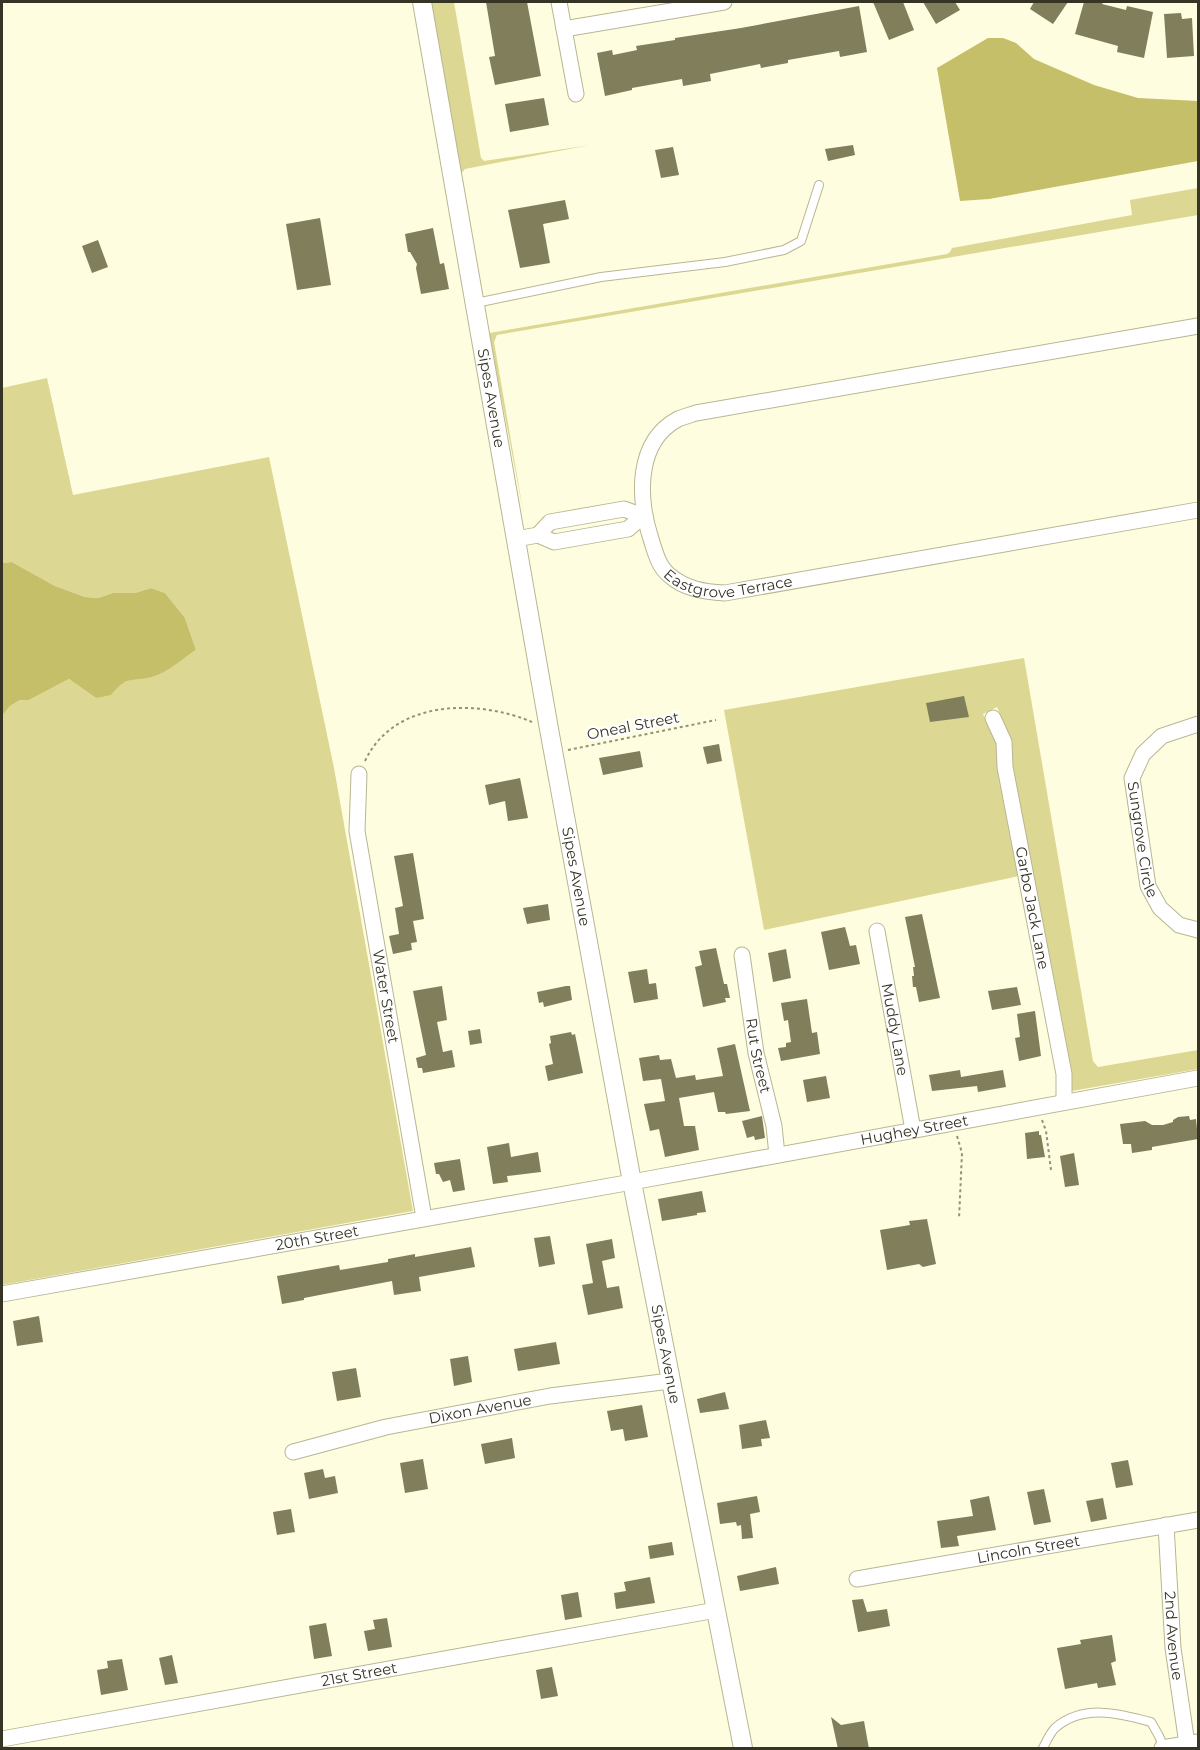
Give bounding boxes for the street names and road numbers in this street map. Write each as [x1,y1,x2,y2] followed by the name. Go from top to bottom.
[474,347,510,449] street label: Sipes Avenue
[660,565,794,602] street label: Eastgrove Terrace
[585,707,681,744] street label: Oneal Street
[1124,780,1163,901] street label: Sungrove Circle
[558,825,595,928] street label: Sipes Avenue
[1012,845,1054,971] street label: Garbo Jack Lane
[369,948,404,1045] street label: Water Street
[878,982,913,1077] street label: Muddy Lane
[742,1017,776,1095] street label: Rut Street
[859,1110,970,1149] street label: Hughey Street
[274,1221,360,1254] street label: 20th Street
[647,1303,685,1405] street label: Sipes Avenue
[427,1390,533,1428] street label: Dixon Avenue
[975,1531,1081,1567] street label: Lincoln Street
[1161,1591,1188,1681] street label: 2nd Avenue
[320,1658,399,1690] street label: 21st Street

